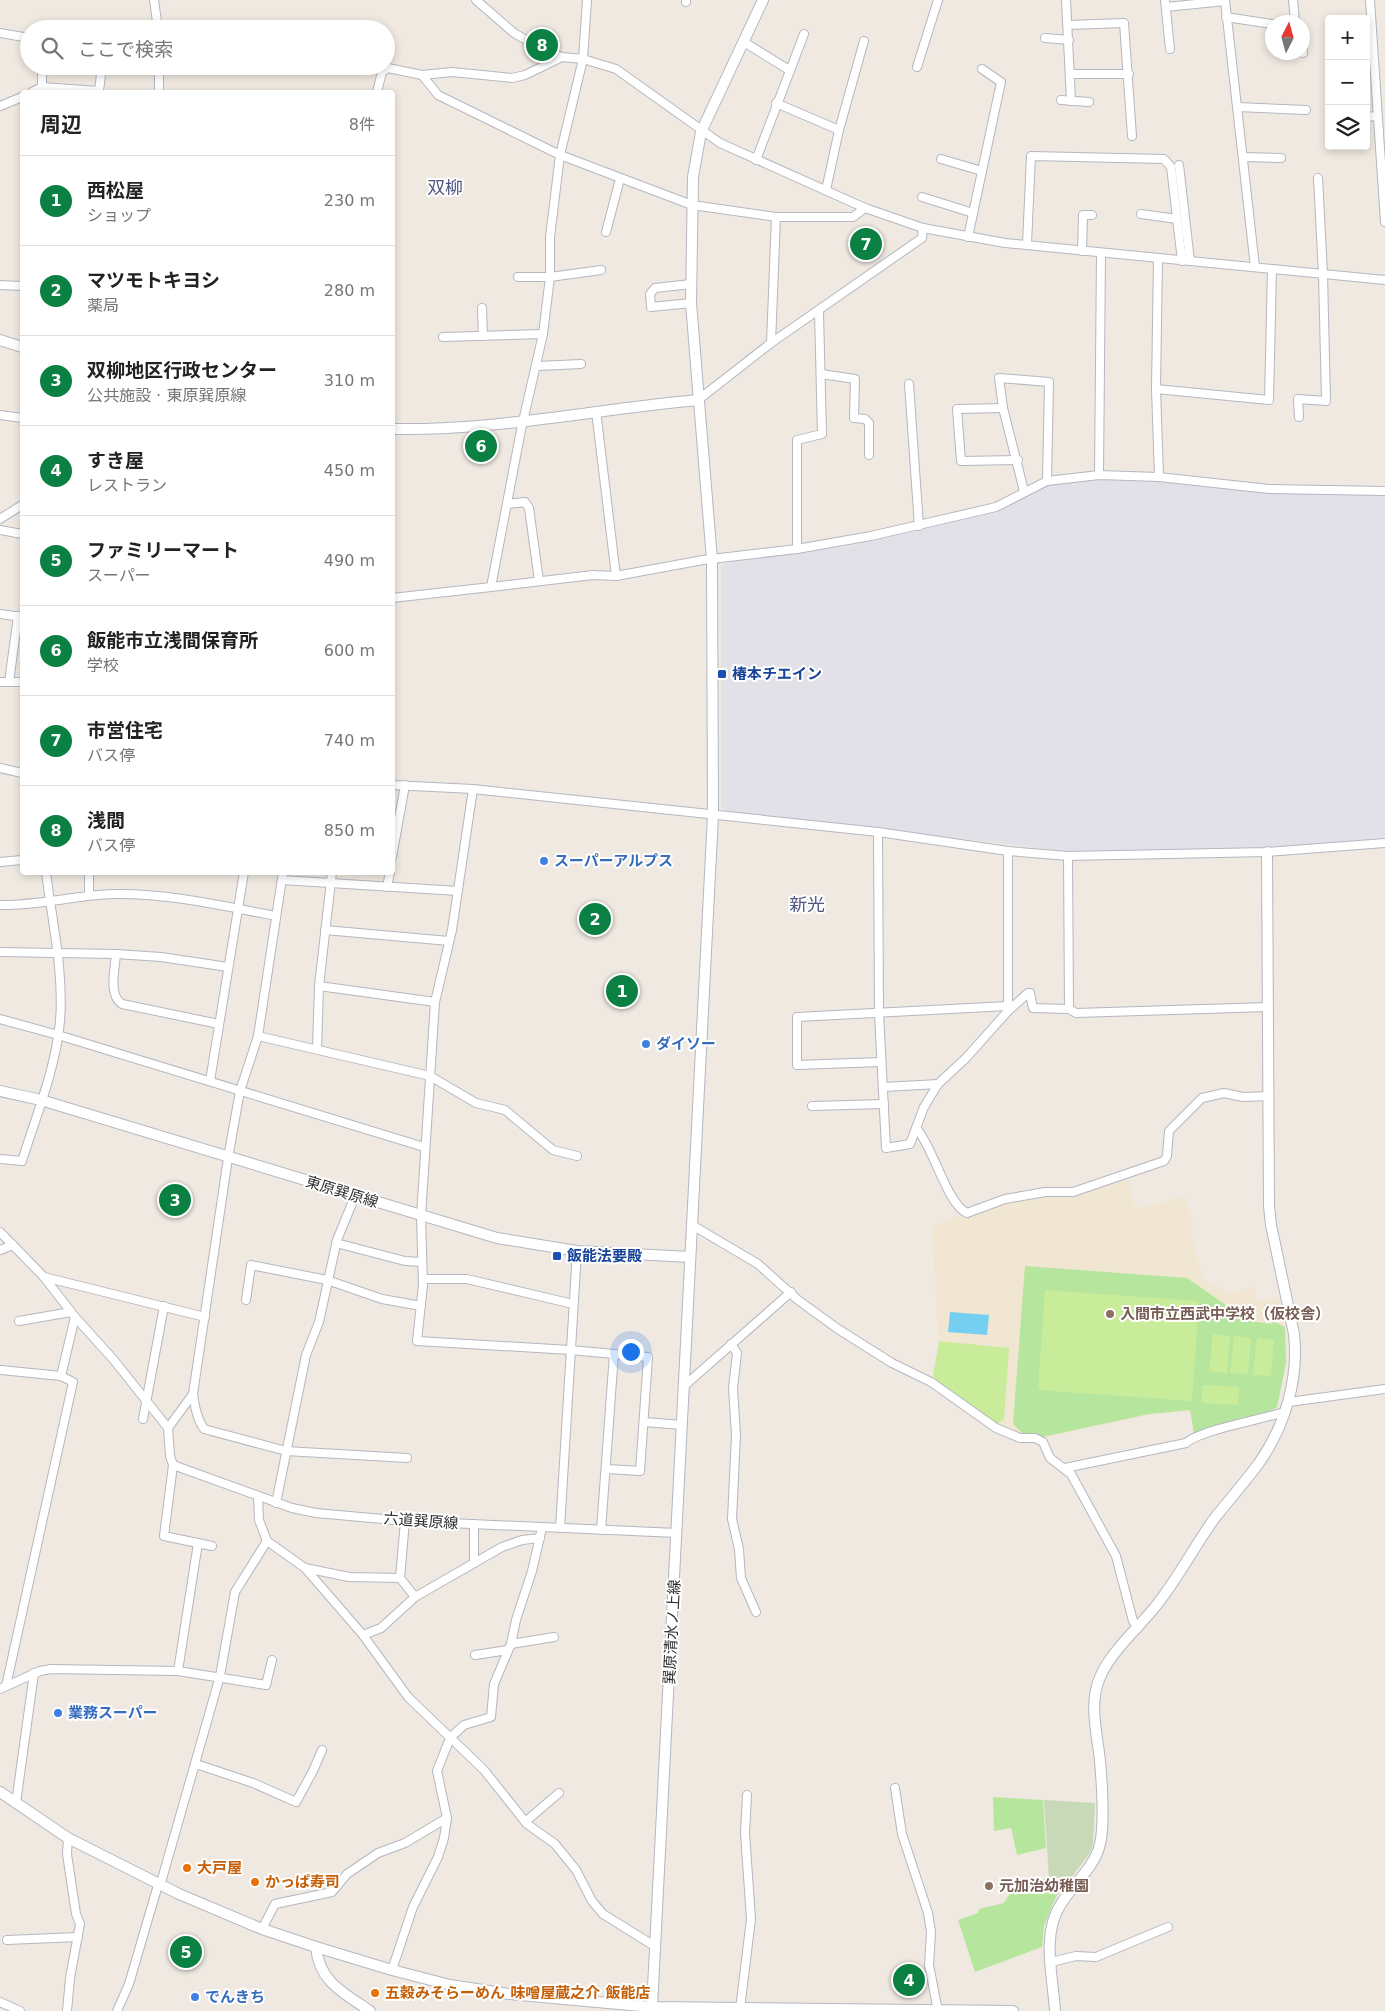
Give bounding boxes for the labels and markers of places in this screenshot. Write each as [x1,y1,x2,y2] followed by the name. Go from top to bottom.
[526,26,558,64] pin: 8
[850,225,882,263] pin: 7
[465,427,497,465] pin: 6
[732,665,822,683] place label: 椿本チエイン
[716,668,728,680] marker: 椿本チエイン
[554,852,673,870] place label: スーパーアルプス
[538,855,550,867] marker: スーパーアルプス
[579,900,611,938] pin: 2
[606,972,638,1010] pin: 1
[656,1035,716,1053] place label: ダイソー
[640,1038,652,1050] marker: ダイソー
[159,1181,191,1219] pin: 3
[567,1247,642,1265] place label: 飯能法要殿
[551,1250,563,1262] marker: 飯能法要殿
[1120,1305,1330,1323] place label: 入間市立西武中学校（仮校舎）
[1104,1308,1116,1320] marker: 入間市立西武中学校（仮校舎）
[68,1704,158,1722] place label: 業務スーパー
[52,1707,64,1719] marker: 業務スーパー
[197,1859,242,1877] place label: 大戸屋
[181,1862,193,1874] marker: 大戸屋
[265,1873,340,1891] place label: かっぱ寿司
[249,1876,261,1888] marker: かっぱ寿司
[999,1877,1089,1895] place label: 元加治幼稚園
[983,1880,995,1892] marker: 元加治幼稚園
[170,1933,202,1971] pin: 5
[893,1961,925,1999] pin: 4
[385,1984,650,2002] place label: 五穀みそらーめん 味噌屋蔵之介 飯能店
[369,1987,381,1999] marker: 五穀みそらーめん 味噌屋蔵之介 飯能店
[205,1988,265,2006] place label: でんきち
[189,1991,201,2003] marker: でんきち

